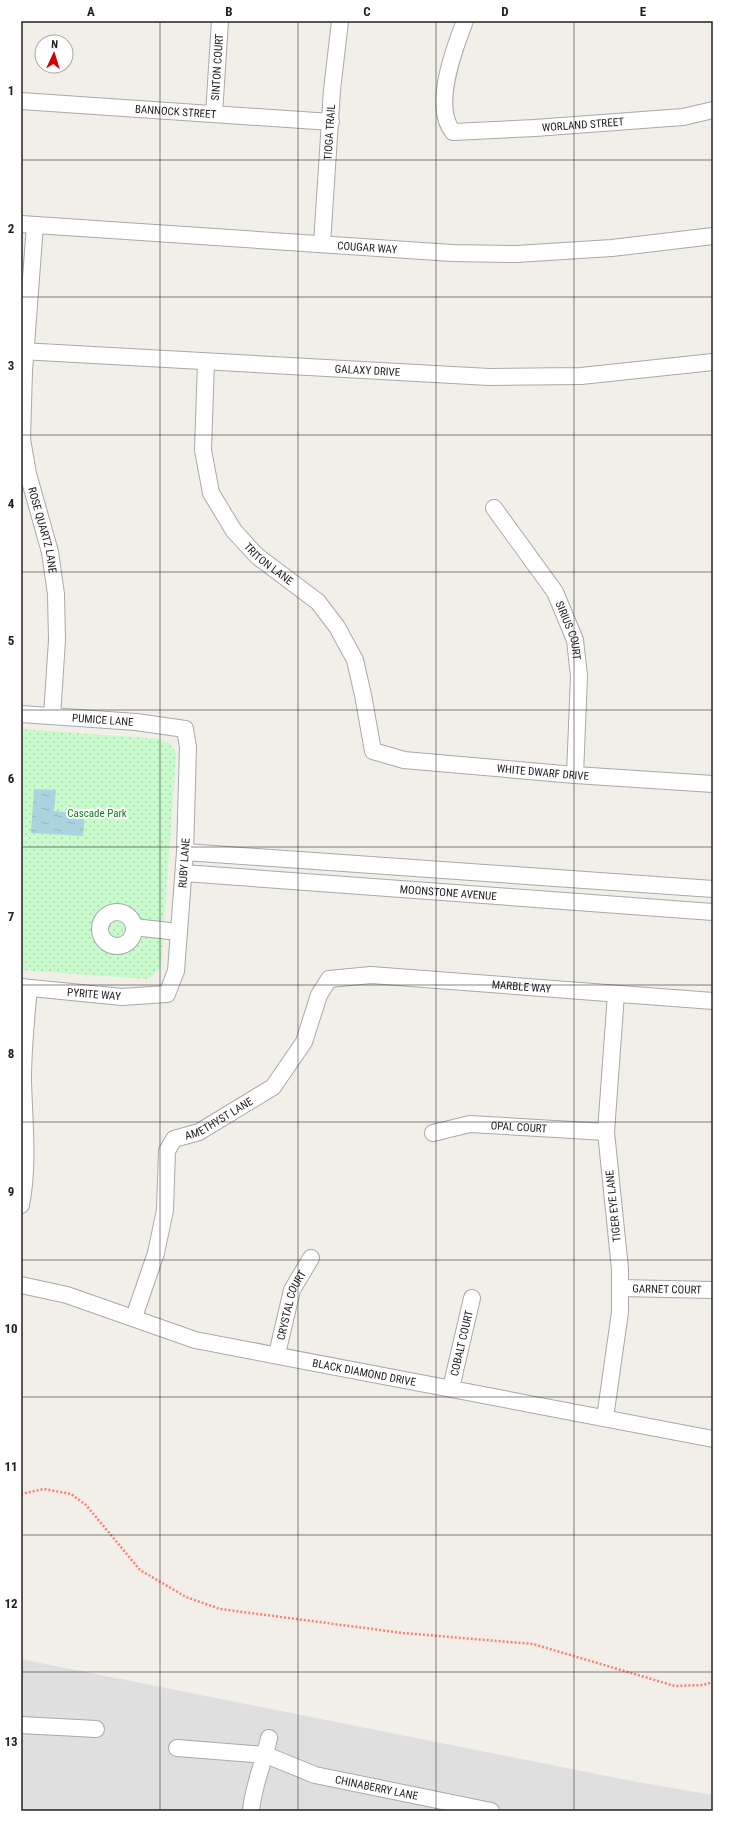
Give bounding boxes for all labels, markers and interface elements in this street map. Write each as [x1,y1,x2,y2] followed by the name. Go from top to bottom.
[87,4,95,19] text: A
[225,4,233,19] text: B
[363,4,371,19] text: C
[501,4,509,19] text: D
[640,4,647,19] text: E
[209,33,226,101] street label: SINTON COURT
[34,34,74,74] north arrow
[51,38,59,51] text: N
[8,83,14,98] text: 1
[135,103,217,121] street label: BANNOCK STREET
[321,104,338,161] street label: TIOGA TRAIL
[541,115,625,134] street label: WORLAND STREET
[8,221,15,236] text: 2
[337,239,398,256] street label: COUGAR WAY
[8,358,14,373] text: 3
[334,362,401,379] street label: GALAXY DRIVE
[25,486,59,575] street label: ROSE QUARTZ LANE
[8,496,15,511] text: 4
[241,540,296,588] street label: TRITON LANE
[553,599,583,661] street label: SIRIUS COURT
[8,633,15,648] text: 5
[72,712,134,729] street label: PUMICE LANE
[496,762,590,783] street label: WHITE DWARF DRIVE
[8,771,15,786] text: 6
[67,807,127,820] park label: Cascade Park
[176,837,193,888] street label: RUBY LANE
[399,883,498,903] street label: MOONSTONE AVENUE
[8,909,15,924] text: 7
[491,978,552,996] street label: MARBLE WAY
[67,986,122,1003] street label: PYRITE WAY
[8,1046,14,1061] text: 8
[183,1095,256,1143] street label: AMETHYST LANE
[490,1119,548,1136] street label: OPAL COURT
[603,1169,624,1242] street label: TIGER EYE LANE
[8,1184,14,1199] text: 9
[274,1268,309,1341] street label: CRYSTAL COURT
[632,1282,702,1297] street label: GARNET COURT
[448,1309,476,1378] street label: COBALT COURT
[4,1321,18,1336] text: 10
[311,1357,417,1389] street label: BLACK DIAMOND DRIVE
[4,1459,18,1474] text: 11
[4,1596,18,1611] text: 12
[4,1734,18,1749] text: 13
[334,1773,420,1803] street label: CHINABERRY LANE

